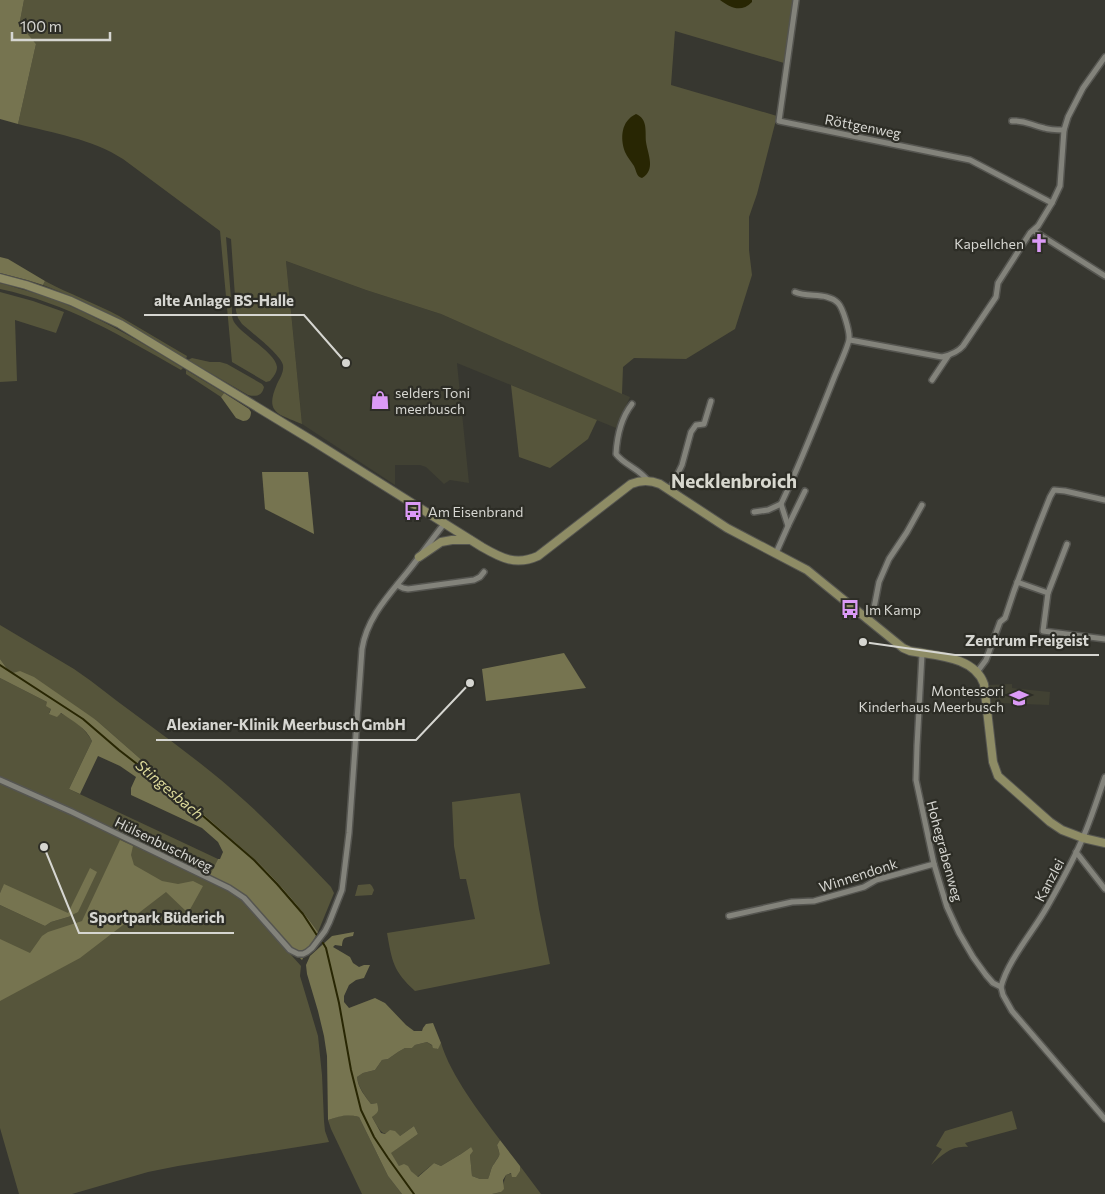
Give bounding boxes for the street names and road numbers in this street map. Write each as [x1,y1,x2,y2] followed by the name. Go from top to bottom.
[823,110,903,142] street label: Röttgenweg
[923,799,967,904] street label: Hohegrabenweg
[112,813,216,875] street label: Hülsenbuschweg
[817,854,900,896] street label: Winnendonk
[1031,856,1067,904] street label: Kanzlei

